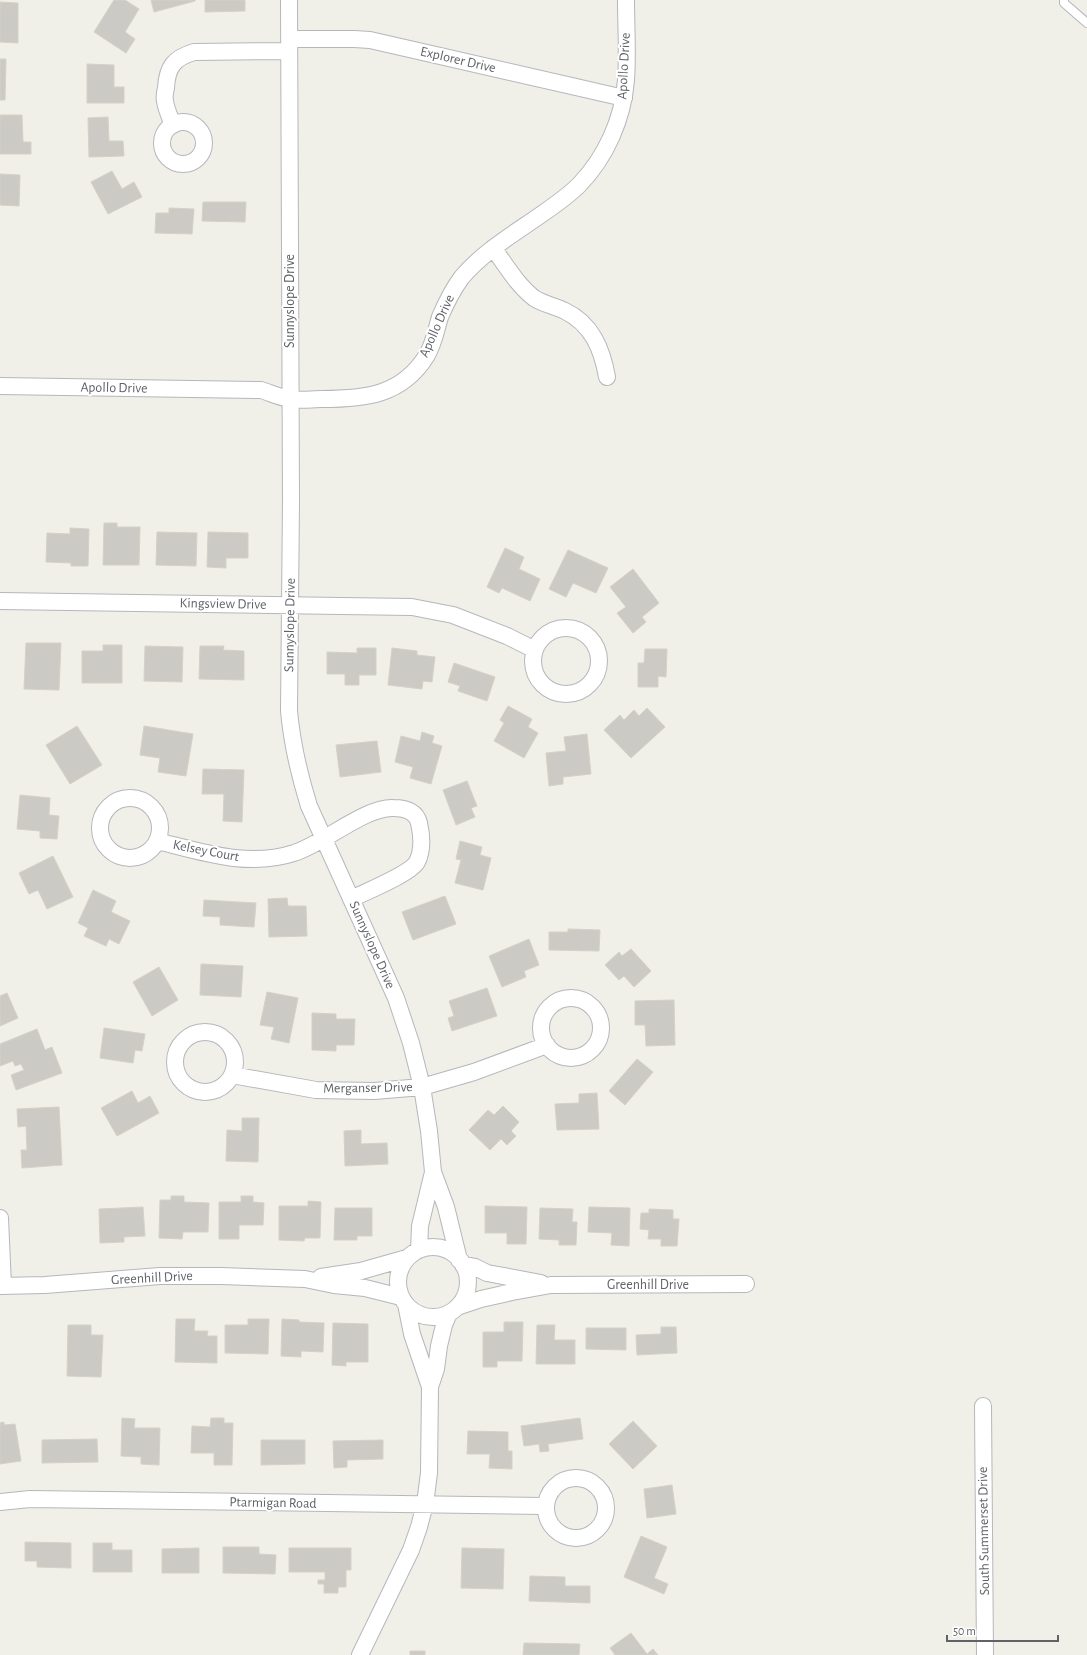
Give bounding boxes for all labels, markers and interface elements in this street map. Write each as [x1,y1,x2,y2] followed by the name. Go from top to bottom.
[615,32,633,100] street label: Apollo Drive
[419,45,497,75] street label: Explorer Drive
[283,254,297,348] street label: Sunnyslope Drive
[417,293,457,359] street label: Apollo Drive
[80,380,148,396] street label: Apollo Drive
[282,578,298,672] street label: Sunnyslope Drive
[179,596,267,612] street label: Kingsview Drive
[172,838,241,864] street label: Kelsey Court
[346,899,398,991] street label: Sunnyslope Drive
[323,1080,413,1096] street label: Merganser Drive
[111,1269,193,1287] street label: Greenhill Drive
[607,1278,689,1292] street label: Greenhill Drive
[976,1466,992,1596] street label: South Summerset Drive
[229,1495,317,1511] street label: Ptarmigan Road
[947,1617,1058,1643] scale bar
[953,1625,976,1637] text: 50 m

